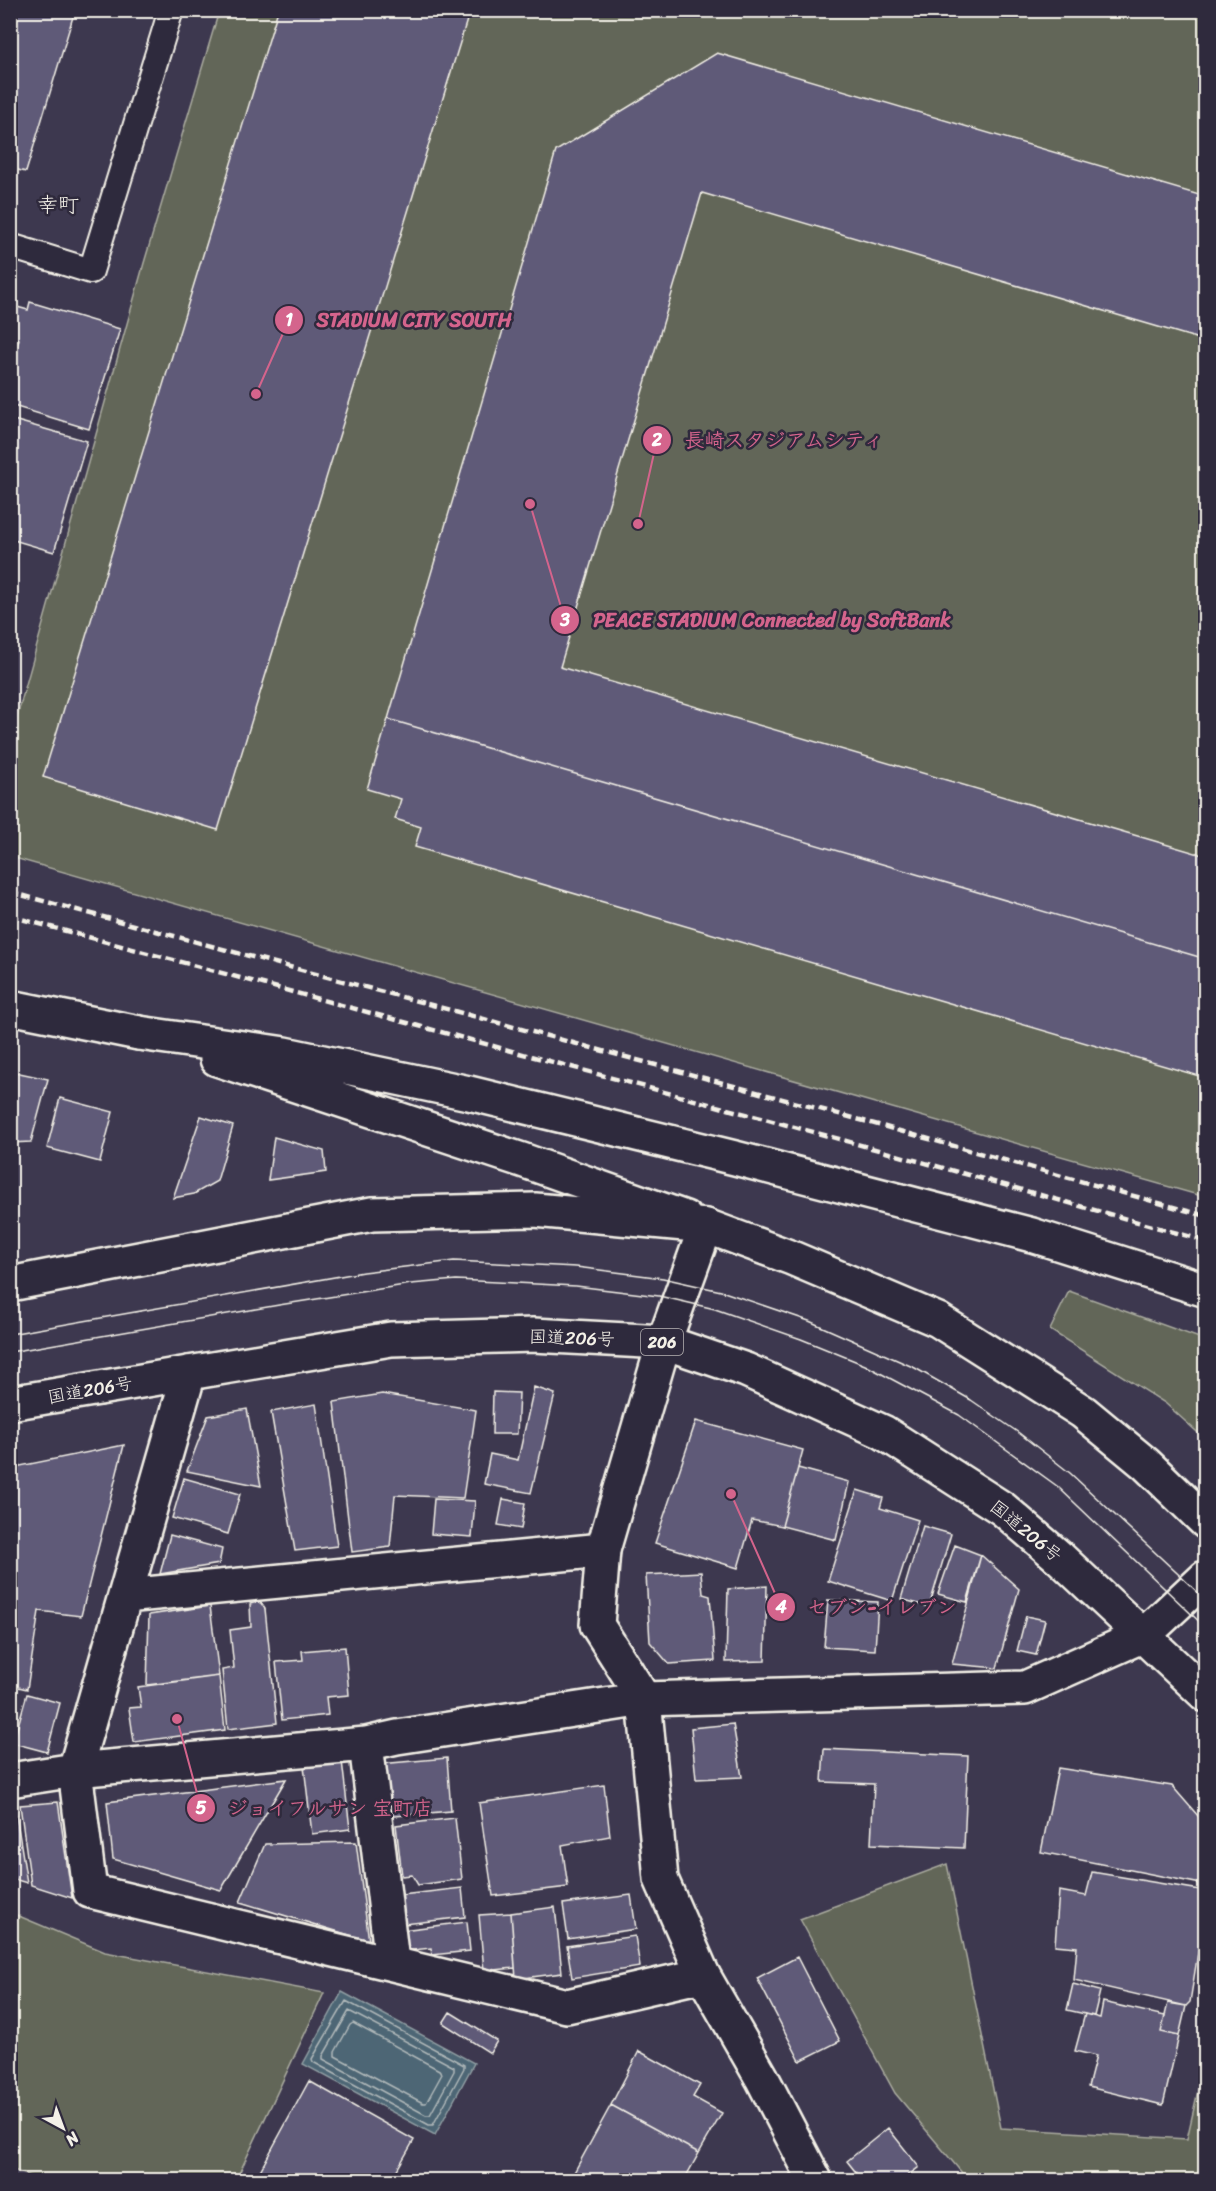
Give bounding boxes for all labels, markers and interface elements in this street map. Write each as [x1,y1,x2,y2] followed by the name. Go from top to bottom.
[37,186,79,224] district label: 幸町
[274,301,525,339] callout: STADIUM CITY SOUTH
[315,303,512,338] text: STADIUM CITY SOUTH
[285,304,293,336] text: 1
[642,421,896,459] callout: 長崎スタジアムシティ
[685,423,883,458] text: 長崎スタジアムシティ
[651,424,663,456] text: 2
[550,601,963,639] callout: PEACE STADIUM Connected by SoftBank
[593,603,951,638] text: PEACE STADIUM Connected by SoftBank
[559,604,570,636] text: 3
[528,1321,616,1355] street label: 国道206号
[641,1329,683,1355] road number: 206
[45,1367,135,1413] street label: 国道206号
[983,1492,1069,1570] street label: 国道206号
[766,1588,969,1626] callout: セブン-イレブン
[807,1590,957,1625] text: セブン-イレブン
[774,1591,787,1623] text: 4
[186,1789,445,1827] callout: ジョイフルサン 宝町店
[228,1791,432,1826] text: ジョイフルサン 宝町店
[196,1792,207,1824] text: 5
[33,2098,93,2158] north arrow
[58,2124,87,2154] text: N

